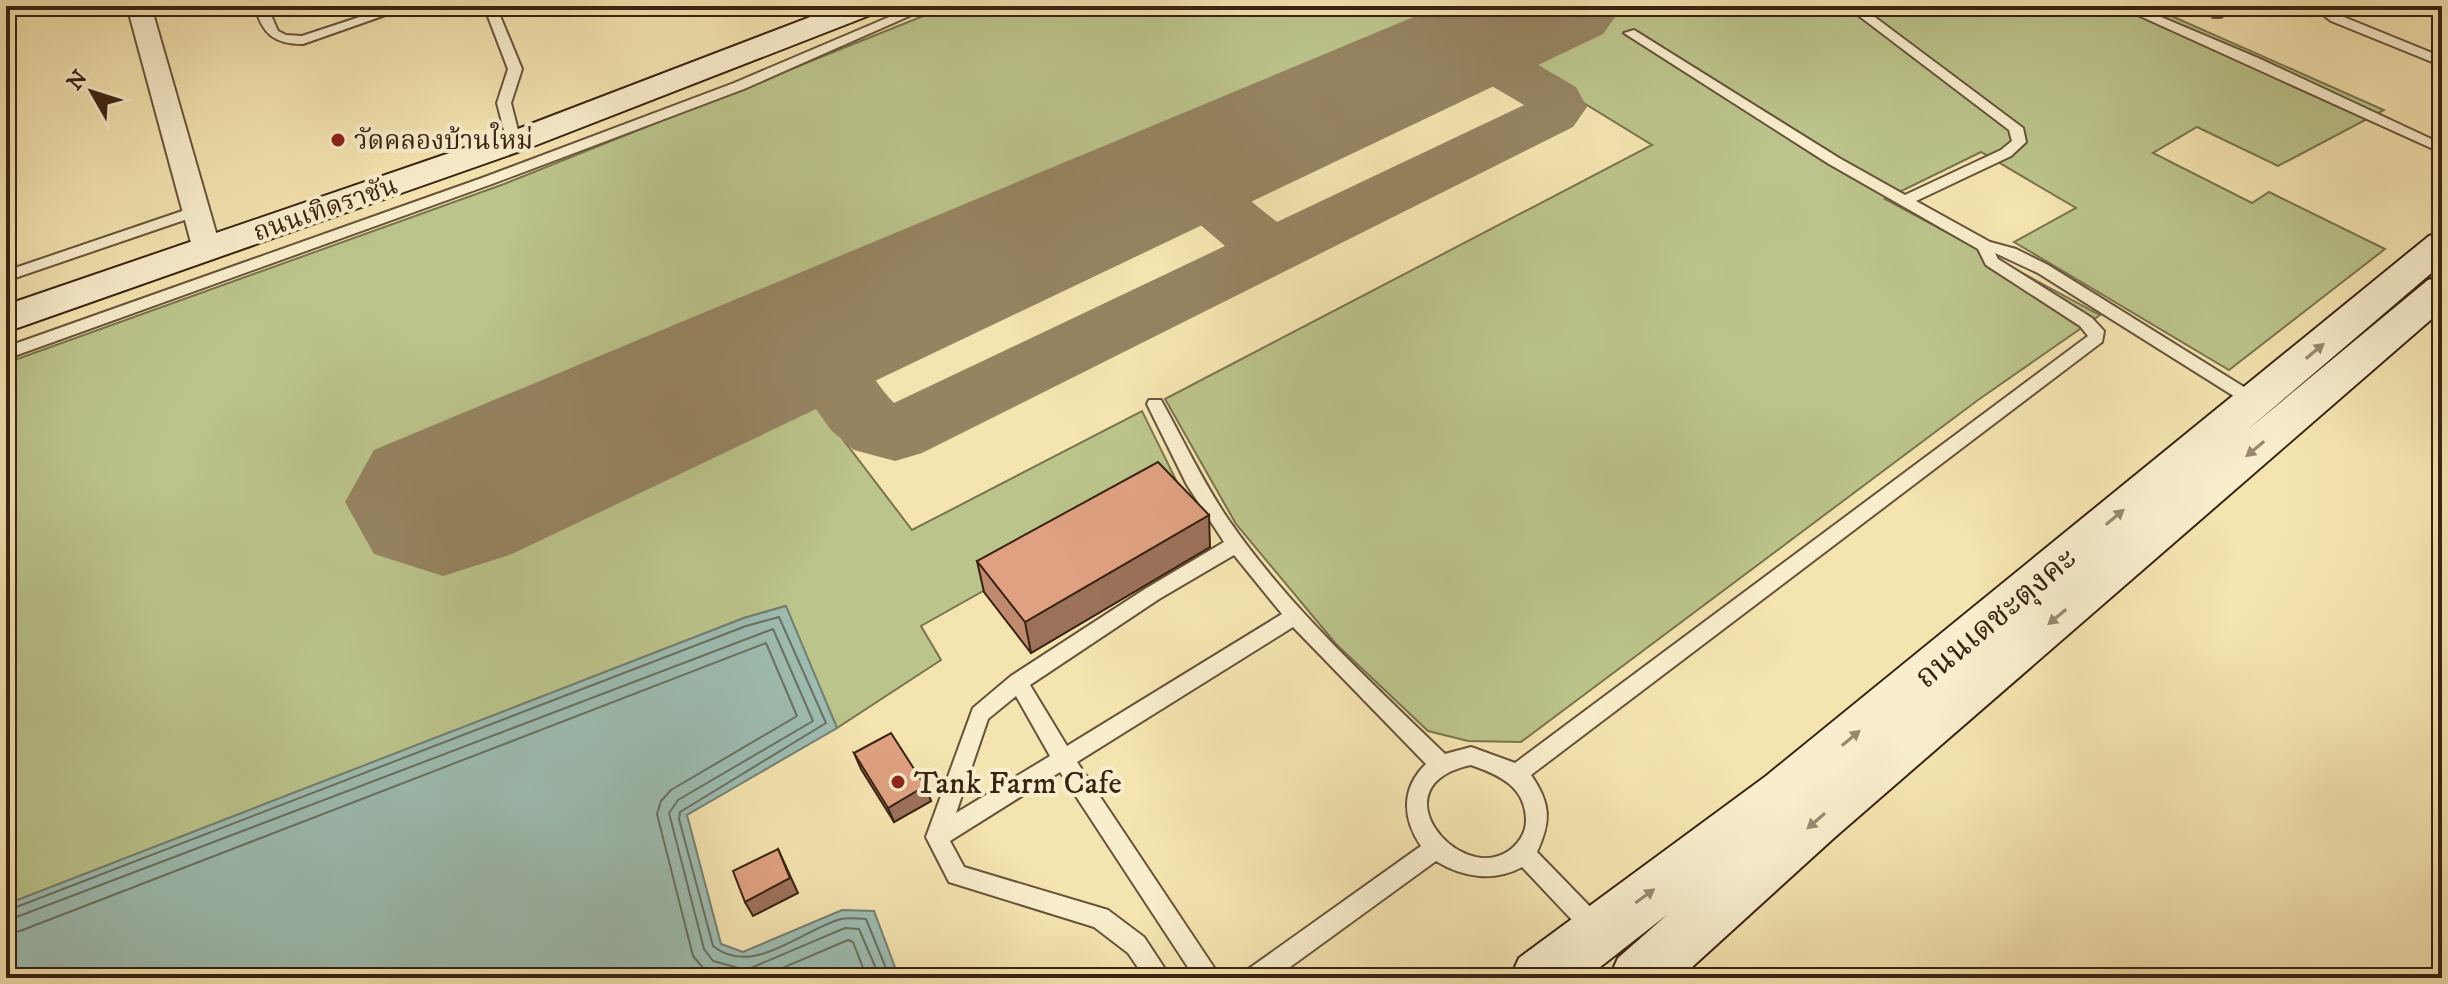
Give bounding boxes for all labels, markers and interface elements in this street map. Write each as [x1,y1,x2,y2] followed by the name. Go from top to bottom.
[52,52,132,132] north arrow
[61,65,94,96] text: N
[354,122,533,158] place label: วัดคลองบ้านใหม่
[329,131,347,149] marker: วัดคลองบ้านใหม่
[249,169,402,250] street label: ถนนเทิดราชัน
[2304,343,2324,360] one-way arrow
[2246,440,2266,457] one-way arrow
[2105,509,2125,526] one-way arrow
[1907,539,2085,698] street label: ถนนเดชะตุงคะ
[2047,608,2067,625] one-way arrow
[1841,730,1861,747] one-way arrow
[914,764,1122,804] place label: Tank Farm Cafe
[889,773,907,791] marker: Tank Farm Cafe
[1806,812,1826,829] one-way arrow
[1635,889,1655,905] one-way arrow

